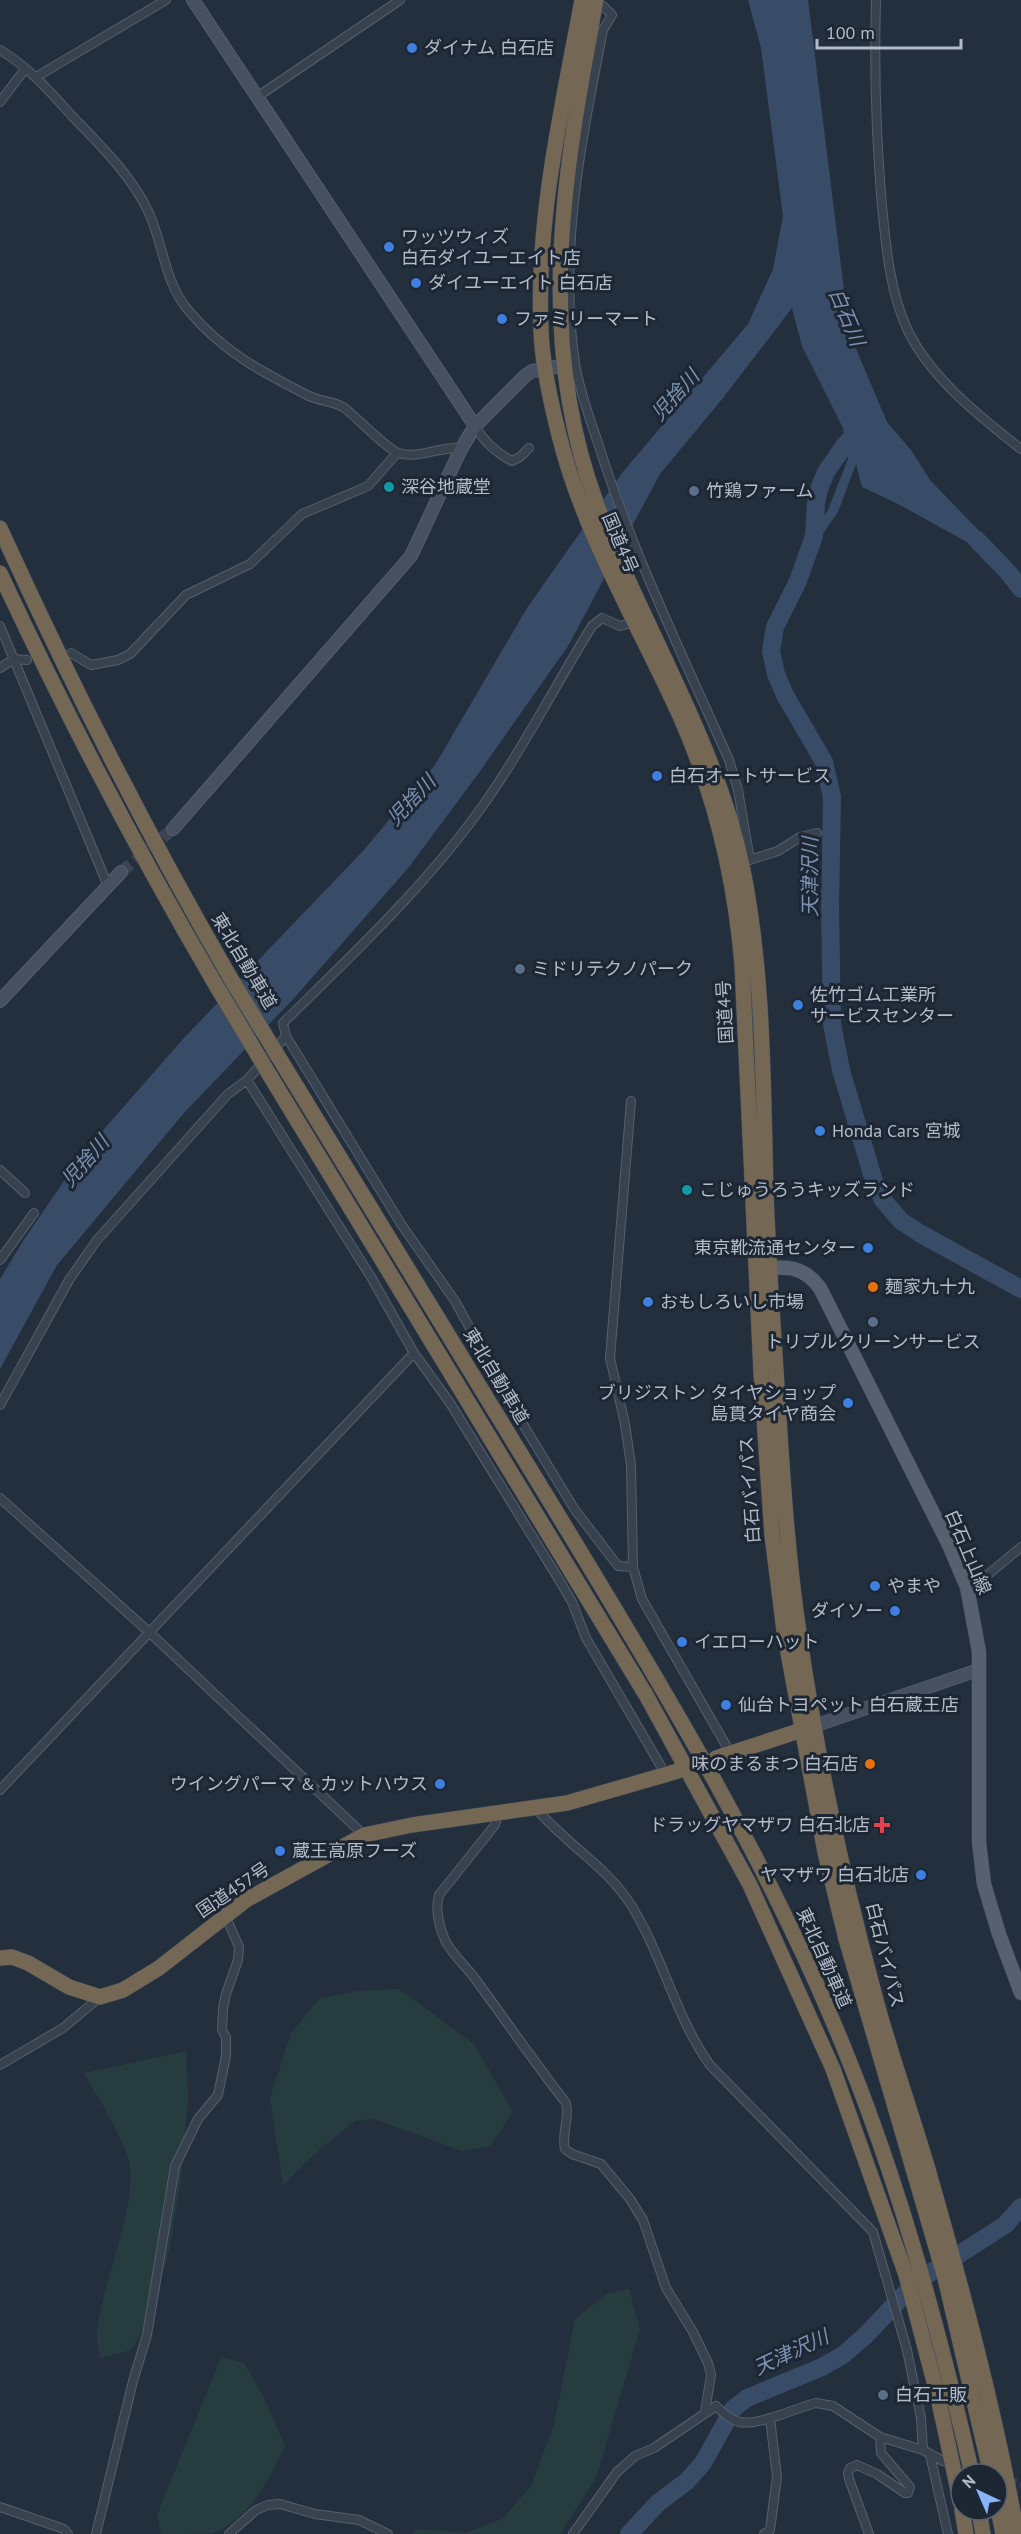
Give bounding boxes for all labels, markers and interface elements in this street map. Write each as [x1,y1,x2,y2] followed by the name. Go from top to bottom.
[817,12,961,50] scale bar
[826,21,875,44] text: 100 m
[424,36,554,59] place label: ダイナム 白石店
[405,41,419,55] marker: ダイナム 白石店
[401,225,581,269] place label: ワッツウィズ 白石ダイユーエイト店
[382,240,396,254] marker: ワッツウィズ 白石ダイユーエイト店
[428,271,612,294] place label: ダイユーエイト 白石店
[409,276,423,290] marker: ダイユーエイト 白石店
[823,284,871,352] water label: 白石川
[514,307,658,330] place label: ファミリーマート
[495,312,509,326] marker: ファミリーマート
[645,363,706,426] water label: 児捨川
[401,475,491,498] place label: 深谷地蔵堂
[706,479,813,502] place label: 竹鶏ファーム
[382,480,396,494] marker: 深谷地蔵堂
[687,484,701,498] marker: 竹鶏ファーム
[597,509,644,577] street label: 国道4号
[669,764,831,787] place label: 白石オートサービス
[381,768,442,831] water label: 児捨川
[650,769,664,783] marker: 白石オートサービス
[797,835,823,917] water label: 天津沢川
[207,909,282,1013] street label: 東北自動車道
[532,957,693,980] place label: ミドリテクノパーク
[513,962,527,976] marker: ミドリテクノパーク
[711,980,738,1044] street label: 国道4号
[810,983,954,1027] place label: 佐竹ゴム工業所 サービスセンター
[791,998,805,1012] marker: 佐竹ゴム工業所 サービスセンター
[832,1119,960,1142] place label: Honda Cars 宮城
[813,1124,827,1138] marker: Honda Cars 宮城
[56,1128,116,1192] water label: 児捨川
[699,1178,915,1201] place label: こじゅうろうキッズランド
[680,1183,694,1197] marker: こじゅうろうキッズランド
[694,1236,856,1259] place label: 東京靴流通センター
[861,1241,875,1255] marker: 東京靴流通センター
[885,1275,975,1298] place label: 麺家九十九
[866,1280,880,1294] marker: 麺家九十九
[660,1290,804,1313] place label: おもしろいし市場
[641,1295,655,1309] marker: おもしろいし市場
[866,1315,880,1329] marker: トリプルクリーンサービス
[459,1324,534,1428] street label: 東北自動車道
[765,1330,981,1353] place label: トリプルクリーンサービス
[598,1381,836,1425] place label: ブリジストン タイヤショップ 島貫タイヤ商会
[841,1396,855,1410] marker: ブリジストン タイヤショップ 島貫タイヤ商会
[734,1436,765,1545] street label: 白石バイパス
[940,1506,997,1598] street label: 白石上山線
[887,1574,941,1597] place label: やまや
[868,1579,882,1593] marker: やまや
[811,1599,883,1622] place label: ダイソー
[888,1604,902,1618] marker: ダイソー
[694,1630,819,1653] place label: イエローハット
[675,1635,689,1649] marker: イエローハット
[738,1693,959,1716] place label: 仙台トヨペット 白石蔵王店
[719,1698,733,1712] marker: 仙台トヨペット 白石蔵王店
[691,1752,858,1775] place label: 味のまるまつ 白石店
[863,1757,877,1771] marker: 味のまるまつ 白石店
[170,1772,428,1795] place label: ウイングパーマ & カットハウス
[433,1777,447,1791] marker: ウイングパーマ & カットハウス
[649,1813,870,1836] place label: ドラッグヤマザワ 白石北店
[875,1818,889,1832] marker: ドラッグヤマザワ 白石北店
[292,1839,417,1862] place label: 蔵王高原フーズ
[273,1844,287,1858] marker: 蔵王高原フーズ
[192,1857,274,1922] street label: 国道457号
[760,1863,909,1886] place label: ヤマザワ 白石北店
[914,1868,928,1882] marker: ヤマザワ 白石北店
[861,1900,910,2010] street label: 白石バイパス
[792,1904,857,2012] street label: 東北自動車道
[749,2322,835,2381] water label: 天津沢川
[895,2383,967,2406] place label: 白石工販
[876,2388,890,2402] marker: 白石工販
[949,2462,1009,2522] north arrow
[958,2470,979,2492] text: N

